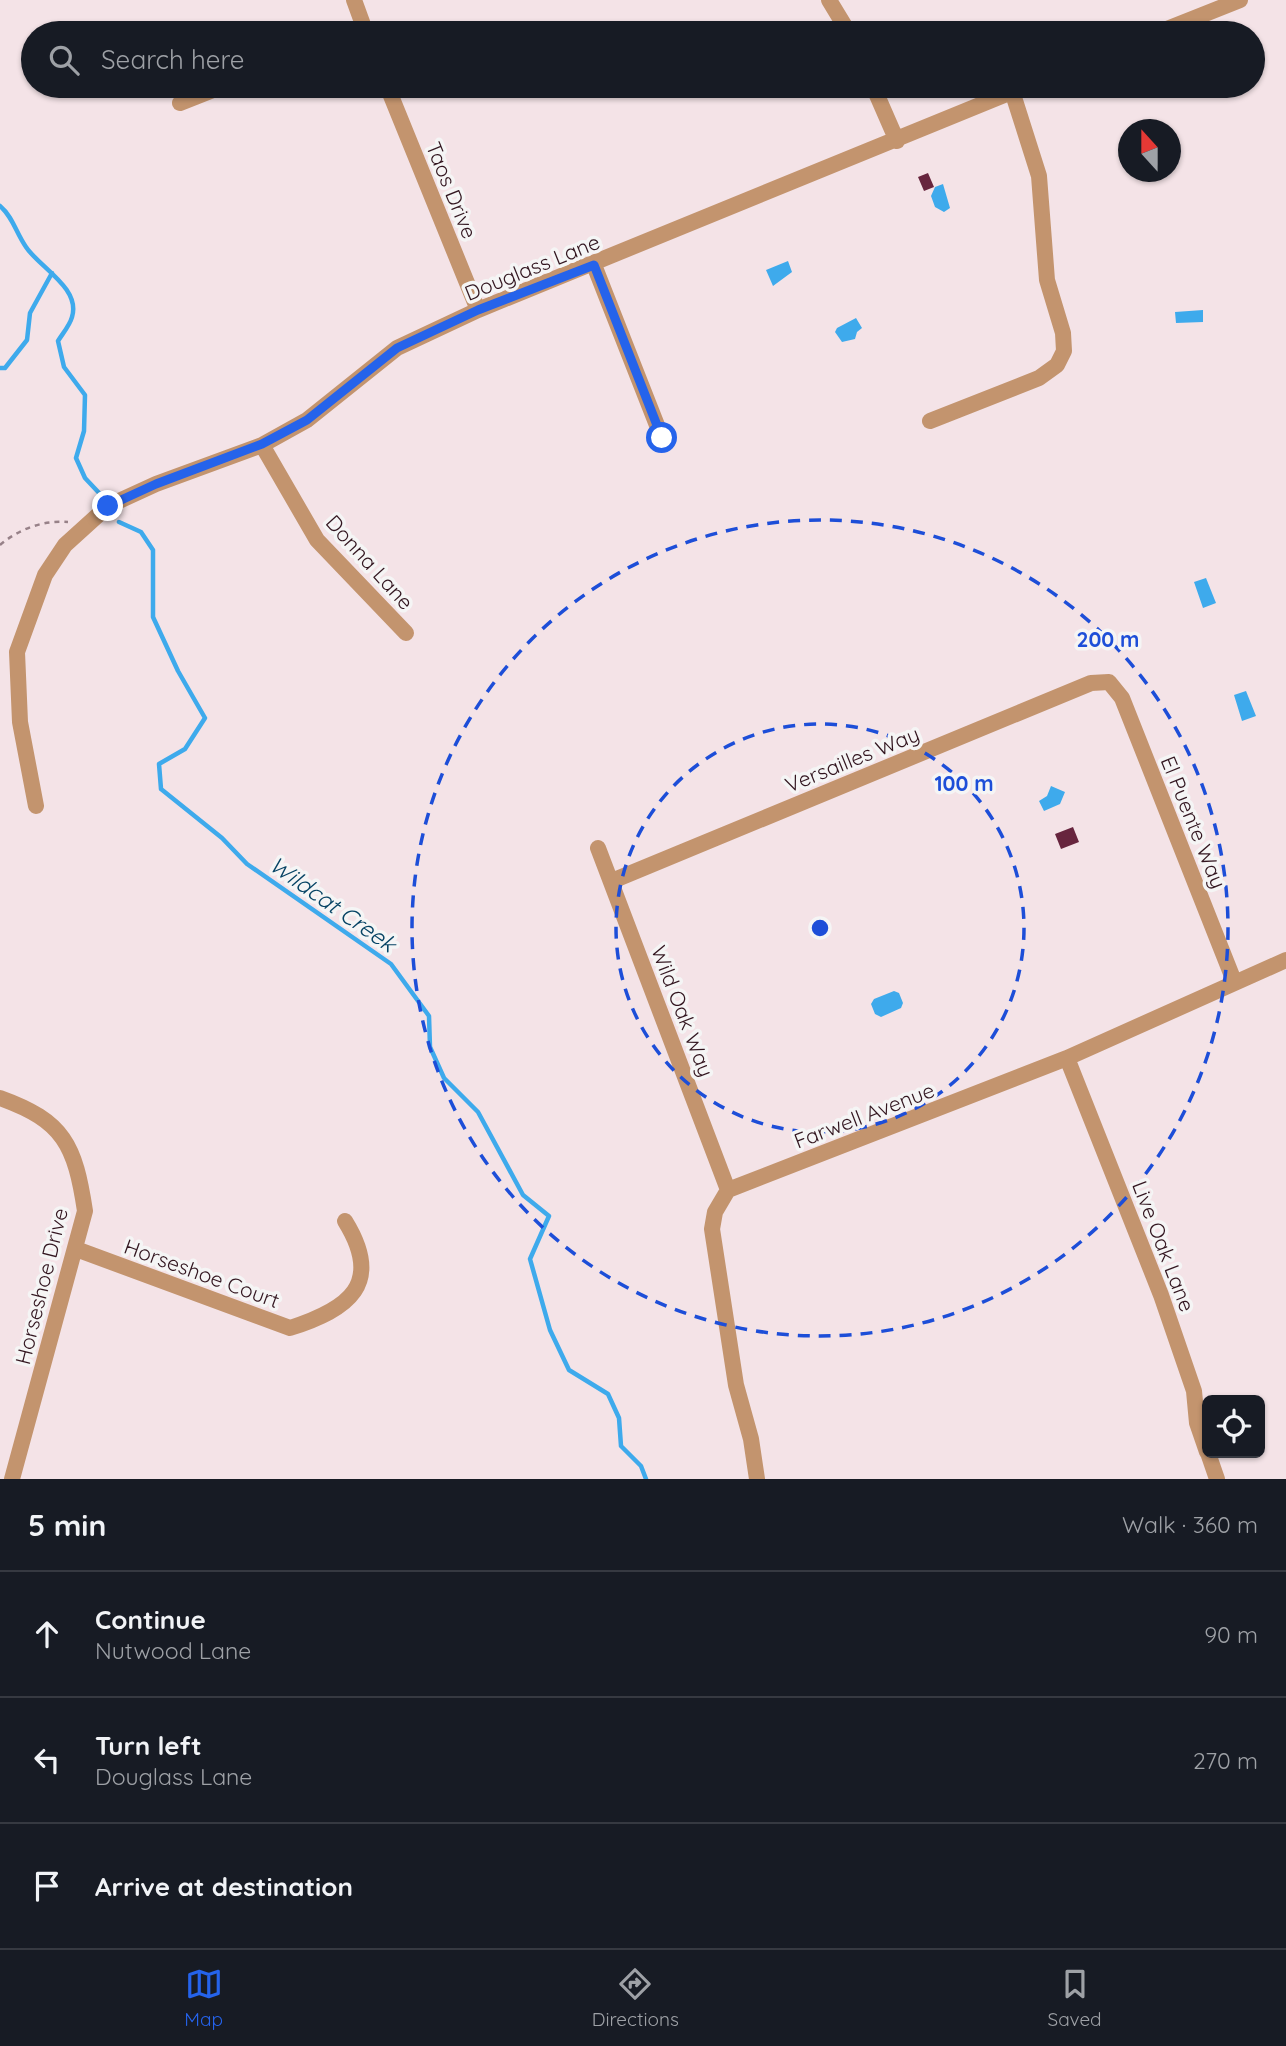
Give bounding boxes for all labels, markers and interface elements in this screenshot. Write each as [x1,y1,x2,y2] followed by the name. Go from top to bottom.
[21,21,1265,98] search box
[45,41,83,79] icon: search
[101,43,245,76] text: Search here
[1118,119,1181,182] north arrow
[421,138,483,242] street label: Taos Drive
[461,228,603,306] street label: Douglass Lane
[646,422,677,453] route start
[92,490,123,521] route end
[321,509,419,615] street label: Donna Lane
[1077,626,1139,652] text: 200 m
[781,720,923,798] street label: Versailles Way
[1156,752,1232,892] street label: El Puente Way
[934,770,994,796] text: 100 m
[264,850,403,959] water label: Wildcat Creek
[808,916,832,940] centre of rings
[646,942,720,1080] street label: Wild Oak Way
[790,1076,938,1154] street label: Farwell Avenue
[1127,1177,1201,1315] street label: Live Oak Lane
[9,1205,73,1367] street label: Horseshoe Drive
[121,1233,283,1313] street label: Horseshoe Court
[1202,1395,1265,1458] map controls
[1202,1395,1265,1458] button: locate
[28,1506,106,1544] text: 5 min
[1122,1510,1258,1539] text: Walk · 360 m
[95,1603,206,1636] text: Continue
[28,1615,66,1653] icon: ahead
[1204,1620,1258,1649] text: 90 m
[95,1636,251,1665] text: Nutwood Lane
[95,1729,202,1762] text: Turn left
[28,1741,66,1779] icon: left
[1193,1746,1258,1775] text: 270 m
[95,1762,252,1791] text: Douglass Lane
[28,1867,66,1905] icon: arrive
[95,1870,353,1903] text: Arrive at destination
[184,1965,223,2031] tab: Map
[592,1965,679,2031] tab: Directions
[1047,1965,1102,2031] tab: Saved

